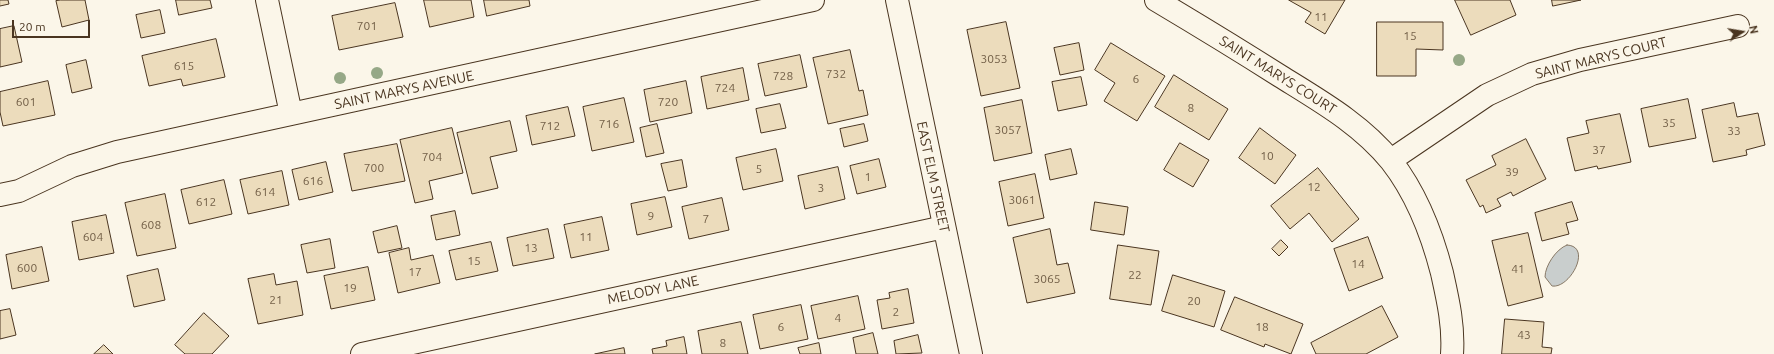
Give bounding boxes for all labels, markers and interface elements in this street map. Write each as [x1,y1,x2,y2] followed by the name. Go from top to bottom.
[1314,10,1328,24] house number: 11
[14,12,92,38] scale bar
[1722,12,1762,52] north arrow
[357,19,377,33] house number: 701
[19,20,46,33] text: 20 m
[1747,24,1760,35] text: N
[1403,29,1417,43] house number: 15
[1216,32,1340,118] street label: SAINT MARYS COURT
[1534,34,1668,82] street label: SAINT MARYS COURT
[980,52,1008,66] house number: 3053
[174,59,194,73] house number: 615
[333,67,475,113] street label: SAINT MARYS AVENUE
[826,67,846,81] house number: 732
[773,69,793,83] house number: 728
[1133,72,1139,86] house number: 6
[715,81,735,95] house number: 724
[16,95,36,109] house number: 601
[658,95,678,109] house number: 720
[1188,101,1194,115] house number: 8
[1662,116,1676,130] house number: 35
[599,117,619,131] house number: 716
[540,119,560,133] house number: 712
[913,120,953,234] street label: EAST ELM STREET
[994,123,1022,137] house number: 3057
[1727,124,1741,138] house number: 33
[1592,143,1606,157] house number: 37
[1260,149,1274,163] house number: 10
[422,150,442,164] house number: 704
[364,161,384,175] house number: 700
[756,162,762,176] house number: 5
[1505,165,1519,179] house number: 39
[865,170,871,184] house number: 1
[303,174,323,188] house number: 616
[1307,180,1321,194] house number: 12
[818,181,824,195] house number: 3
[255,185,275,199] house number: 614
[1008,193,1036,207] house number: 3061
[196,195,216,209] house number: 612
[648,209,654,223] house number: 9
[703,212,709,226] house number: 7
[141,218,161,232] house number: 608
[83,230,103,244] house number: 604
[579,230,593,244] house number: 11
[524,241,538,255] house number: 13
[467,254,481,268] house number: 15
[1351,257,1365,271] house number: 14
[17,261,37,275] house number: 600
[1511,262,1525,276] house number: 41
[408,265,422,279] house number: 17
[1128,268,1142,282] house number: 22
[606,272,700,308] street label: MELODY LANE
[1033,272,1061,286] house number: 3065
[343,281,357,295] house number: 19
[269,293,283,307] house number: 21
[1187,294,1201,308] house number: 20
[893,305,899,319] house number: 2
[835,311,841,325] house number: 4
[778,320,784,334] house number: 6
[1255,320,1269,334] house number: 18
[1517,328,1531,342] house number: 43
[720,336,726,350] house number: 8

